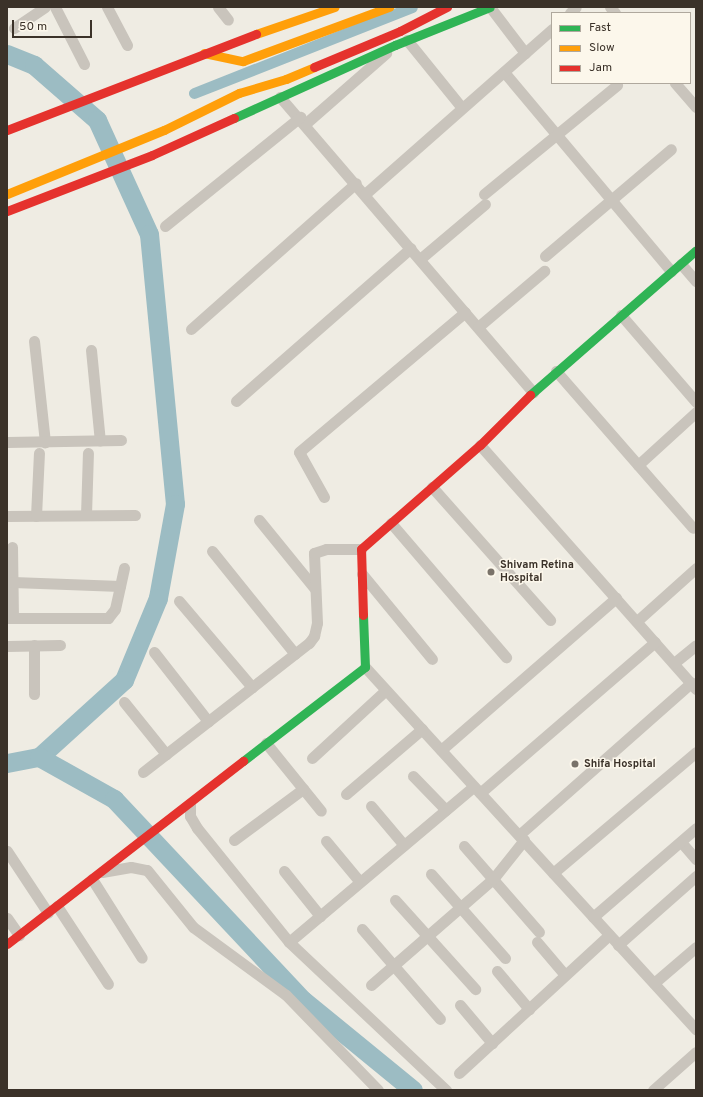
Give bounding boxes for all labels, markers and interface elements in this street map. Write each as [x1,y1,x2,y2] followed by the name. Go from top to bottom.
[14,12,94,38] scale bar
[551,12,691,84] legend
[19,19,47,35] text: 50 m
[589,20,611,36] text: Fast
[589,40,615,56] text: Slow
[589,60,612,76] text: Jam
[500,559,574,585] place label: Shivam Retina Hospital
[485,566,497,578] marker: Shivam Retina Hospital
[584,757,656,771] place label: Shifa Hospital
[569,758,581,770] marker: Shifa Hospital

